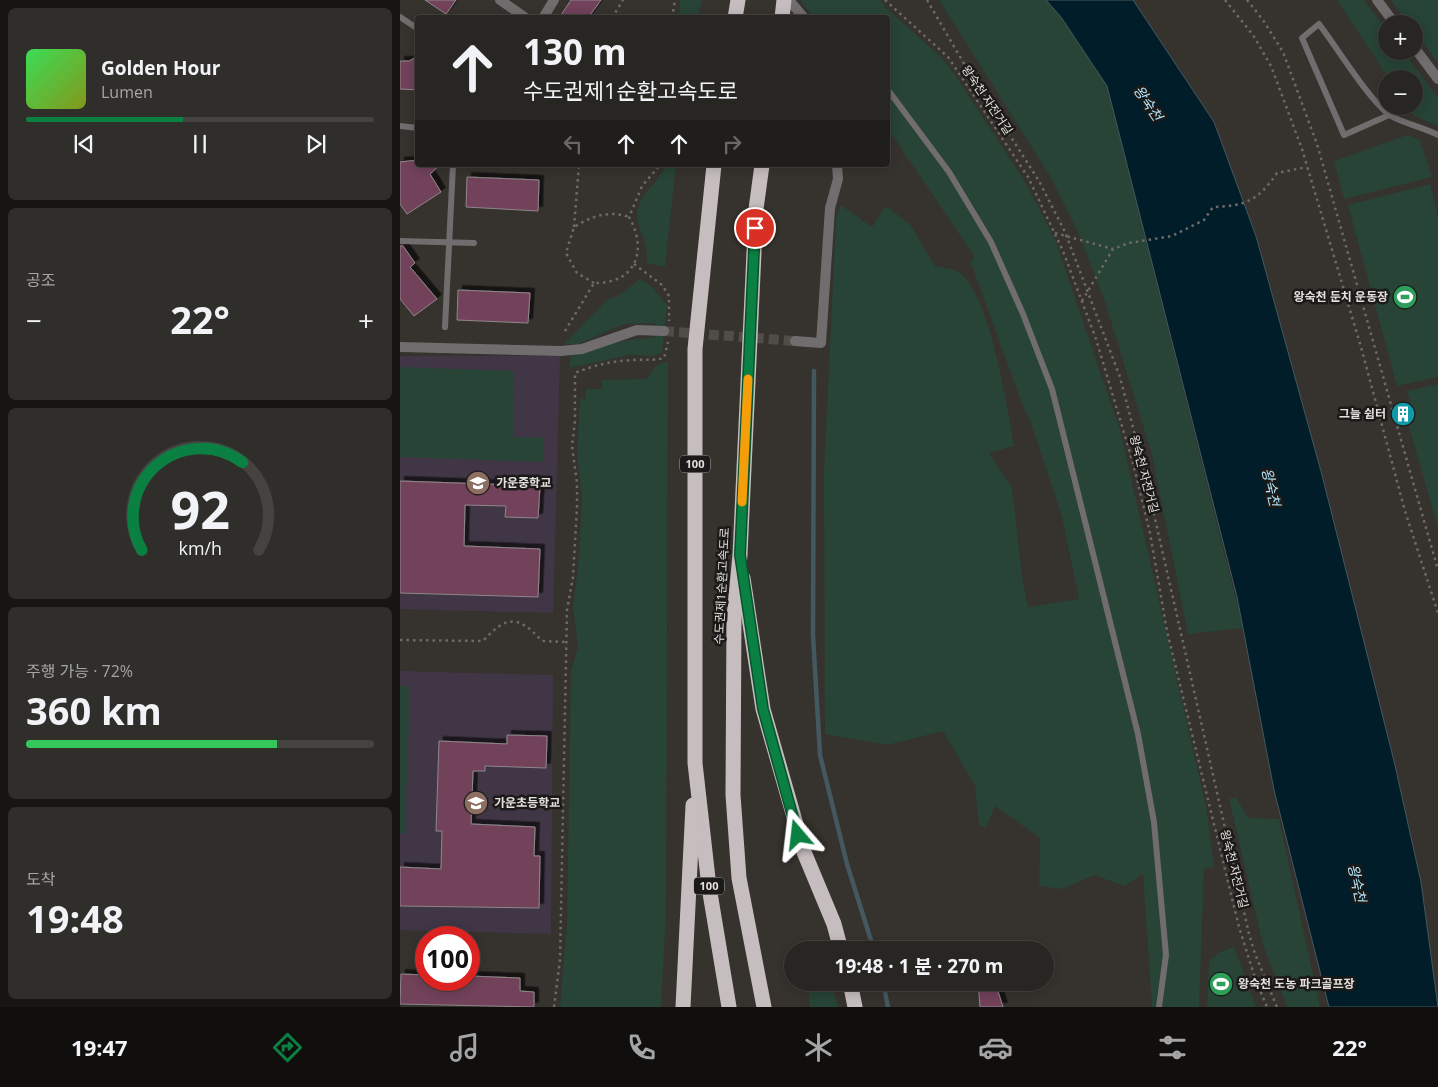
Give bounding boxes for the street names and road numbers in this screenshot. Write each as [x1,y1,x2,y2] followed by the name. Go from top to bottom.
[958,62,1017,138] street label: 왕숙천 자전거길
[1126,433,1163,515] street label: 왕숙천 자전거길
[680,456,710,472] road number: 100
[710,527,733,645] street label: 수도권제1순환고속도로
[1217,828,1252,910] street label: 왕숙천 자전거길
[694,878,724,894] road number: 100

